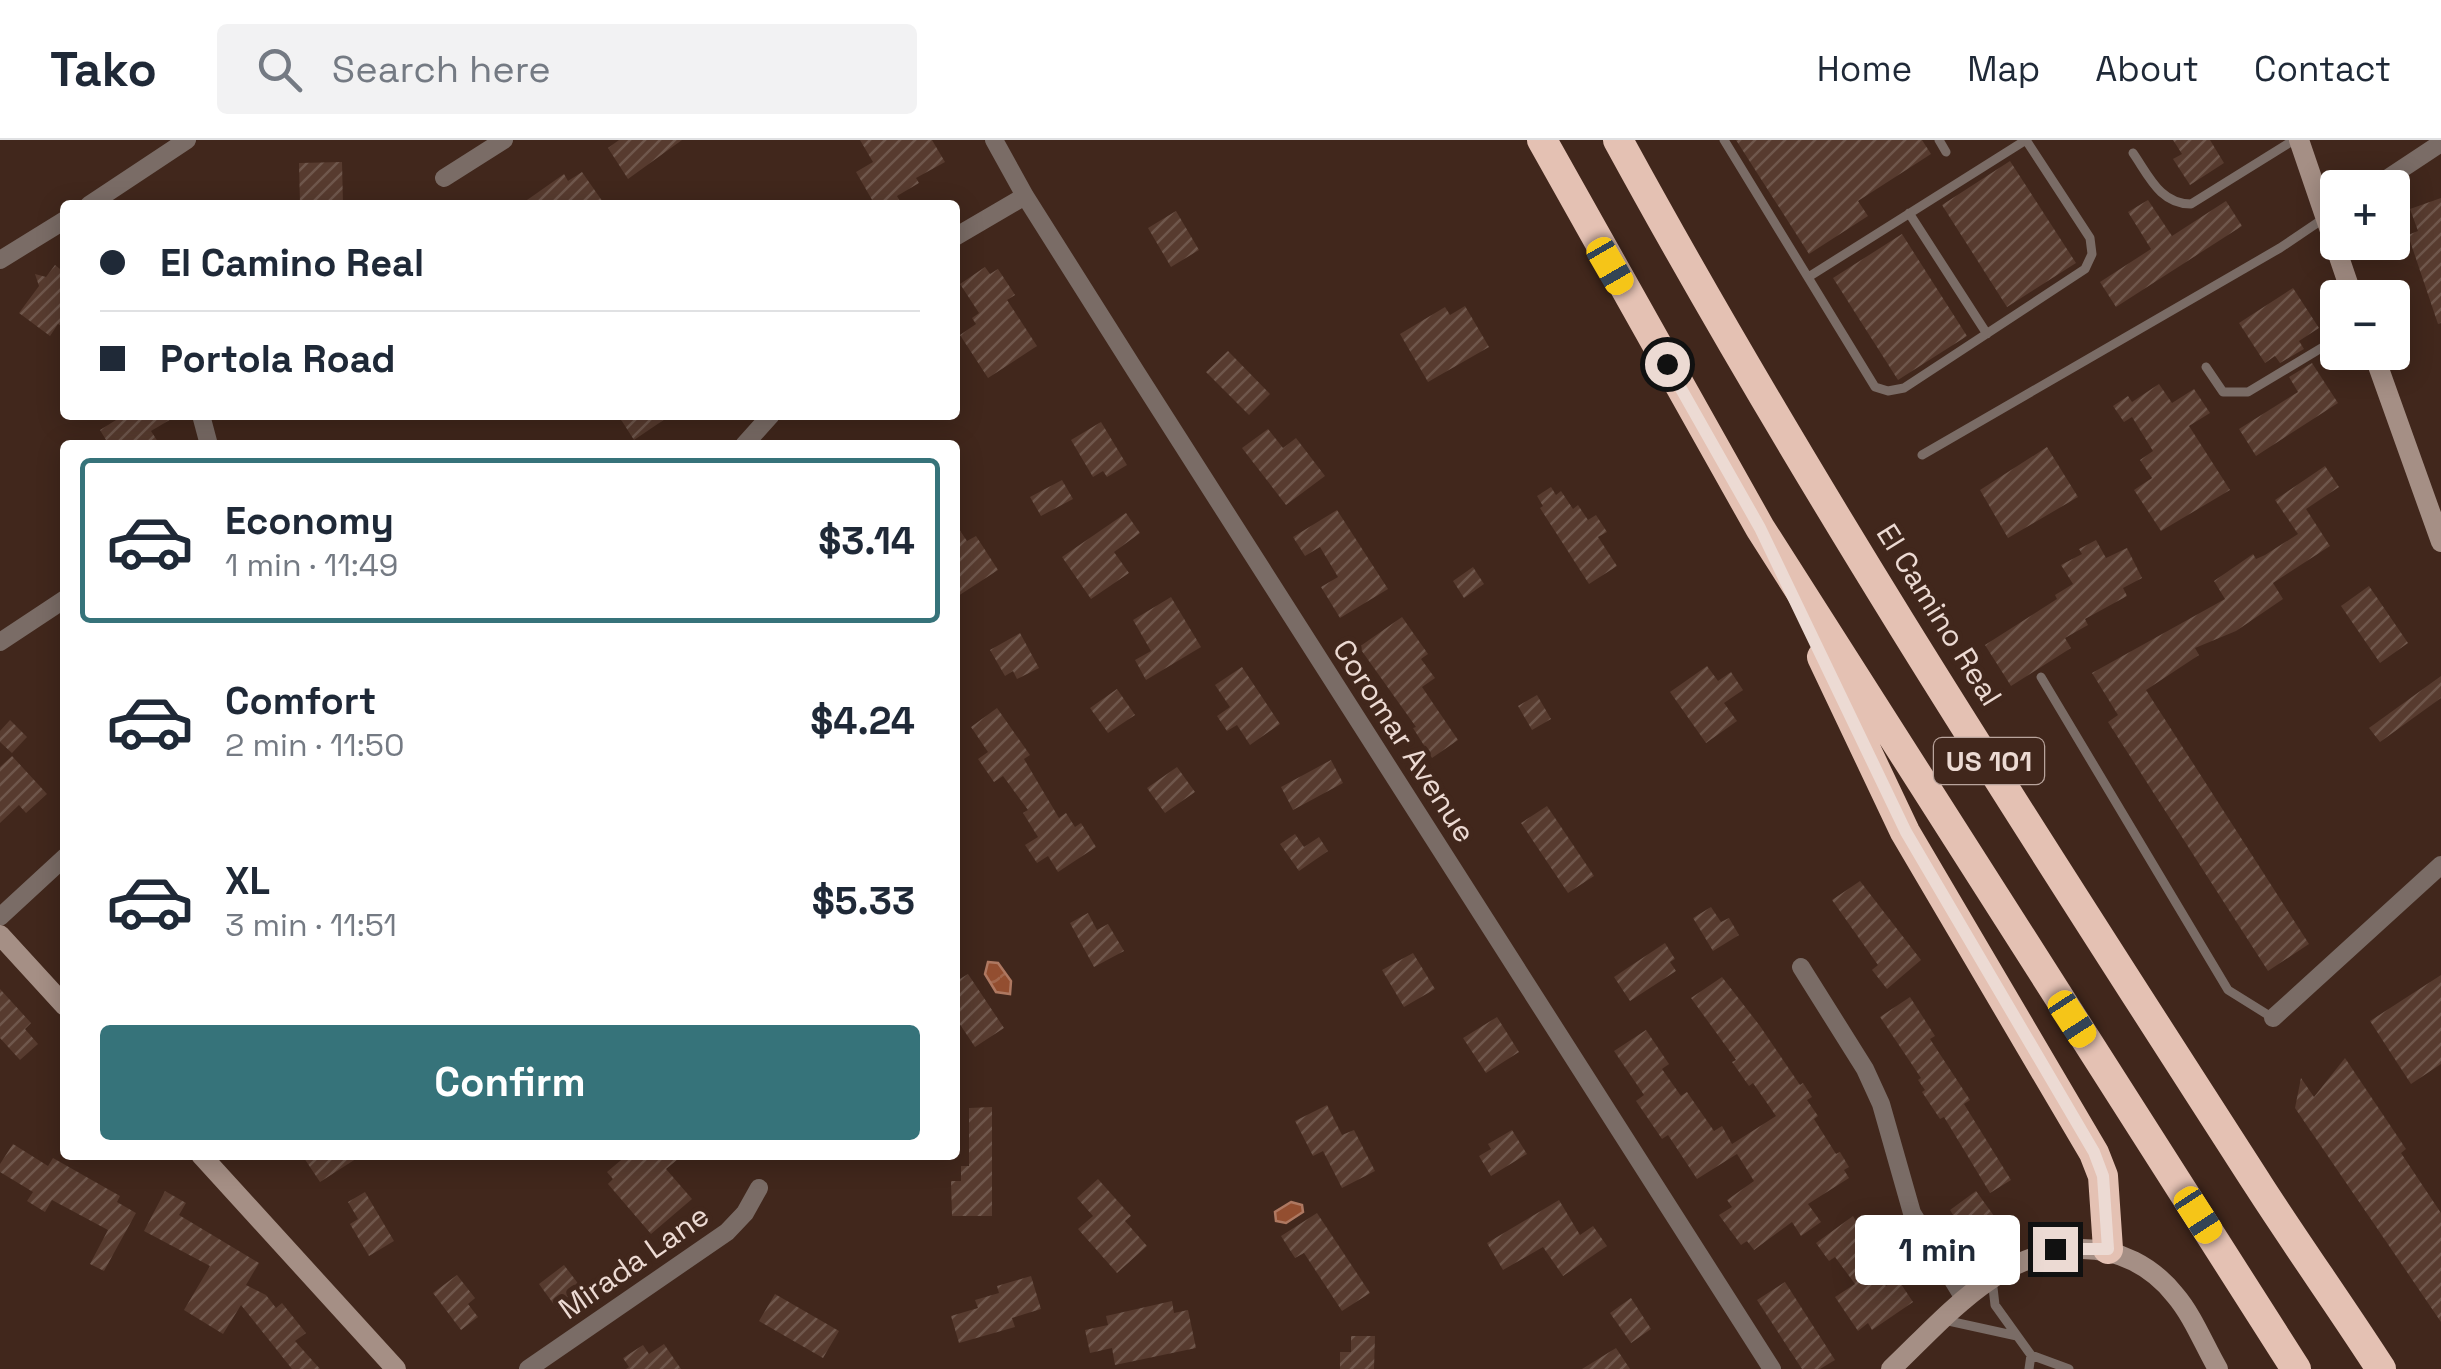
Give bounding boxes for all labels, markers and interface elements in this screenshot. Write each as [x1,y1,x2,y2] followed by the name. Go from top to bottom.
[217,24,917,114] search box
[50,39,157,100] text: Tako
[252,42,307,97] icon: search
[332,45,551,93] text: Search here
[1817,47,1912,91] text: Home
[1967,47,2040,91] text: Map
[2095,47,2199,91] text: About
[2254,47,2391,91] text: Contact
[2320,170,2410,370] map controls
[2320,170,2410,260] button: +
[1582,233,1638,299] car
[160,239,424,287] text: El Camino Real
[2320,280,2410,370] button: −
[160,335,396,383] text: Portola Road
[1645,342,1690,387] route start
[105,496,195,586] icon: car
[225,497,394,545] text: Economy
[1868,516,2011,713] street label: El Camino Real
[818,517,915,565] text: $3.14
[225,545,398,585] text: 1 min · 11:49
[1324,632,1485,850] street label: Coromar Avenue
[105,676,195,766] icon: car
[225,677,376,725] text: Comfort
[810,697,915,745] text: $4.24
[225,725,404,765] text: 2 min · 11:50
[1934,738,2044,784] road number: US 101
[105,856,195,946] icon: car
[225,857,270,905] text: XL
[812,877,915,925] text: $5.33
[225,905,397,945] text: 3 min · 11:51
[2043,986,2101,1052] car
[100,1025,920,1140] button: Confirm
[2169,1182,2227,1248] car
[551,1195,717,1328] street label: Mirada Lane
[1855,1214,2020,1284] callout: 1 min
[2033,1227,2078,1272] route end
[1898,1230,1977,1270] text: 1 min

